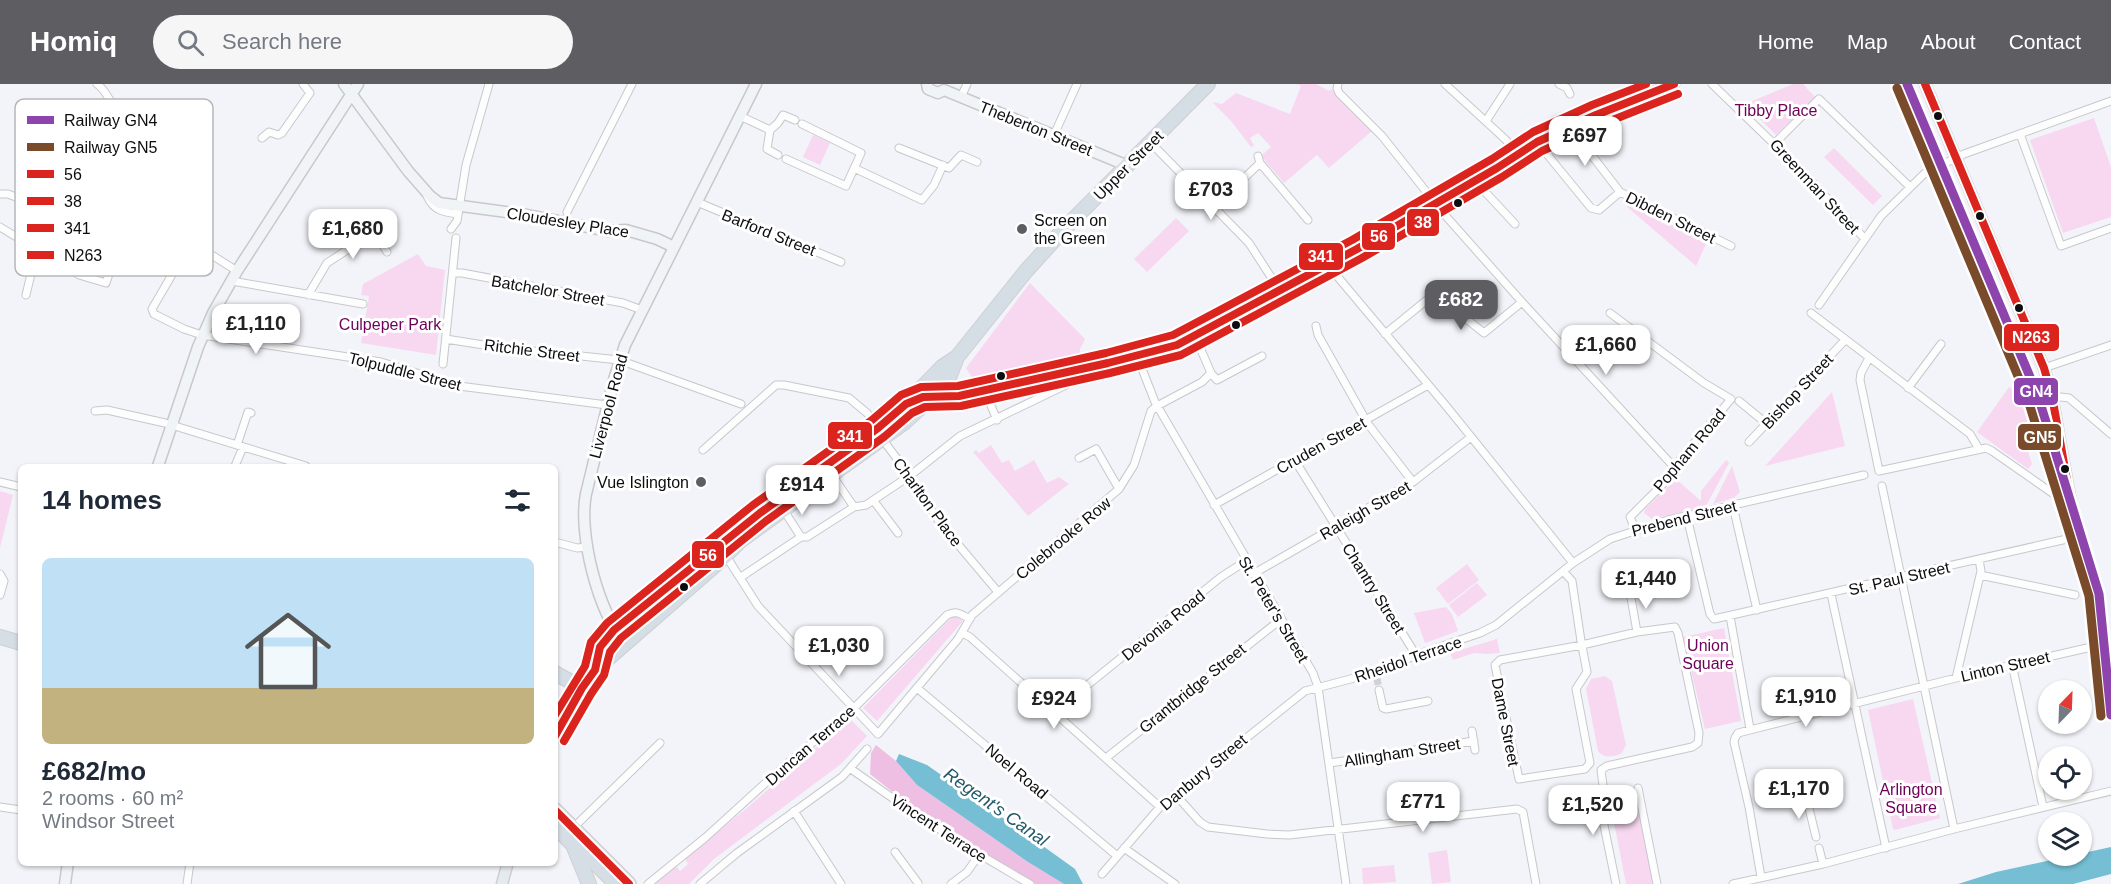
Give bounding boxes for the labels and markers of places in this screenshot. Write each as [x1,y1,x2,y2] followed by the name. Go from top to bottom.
[1932,110,1944,122] unlabelled marker
[1549,116,1621,167] pin: £697
[1175,170,1247,221] pin: £703
[1452,197,1464,209] unlabelled marker
[304,209,402,260] pin: £1,680
[1974,210,1986,222] unlabelled marker
[1034,212,1107,247] place label: Screen on the Green
[1015,222,1029,236] marker: Screen on the Green
[1425,280,1497,331] pin: £682
[2013,302,2025,314] unlabelled marker
[207,304,305,355] pin: £1,110
[1230,319,1242,331] unlabelled marker
[1557,325,1655,376] pin: £1,660
[995,370,1007,382] unlabelled marker
[2059,463,2071,475] unlabelled marker
[766,465,838,516] pin: £914
[597,474,689,491] place label: Vue Islington
[694,475,708,489] marker: Vue Islington
[1597,559,1695,610] pin: £1,440
[678,581,690,593] unlabelled marker
[790,626,888,677] pin: £1,030
[1757,677,1855,728] pin: £1,910
[1018,679,1090,730] pin: £924
[1750,769,1848,820] pin: £1,170
[1387,782,1459,833] pin: £771
[1544,785,1642,836] pin: £1,520

